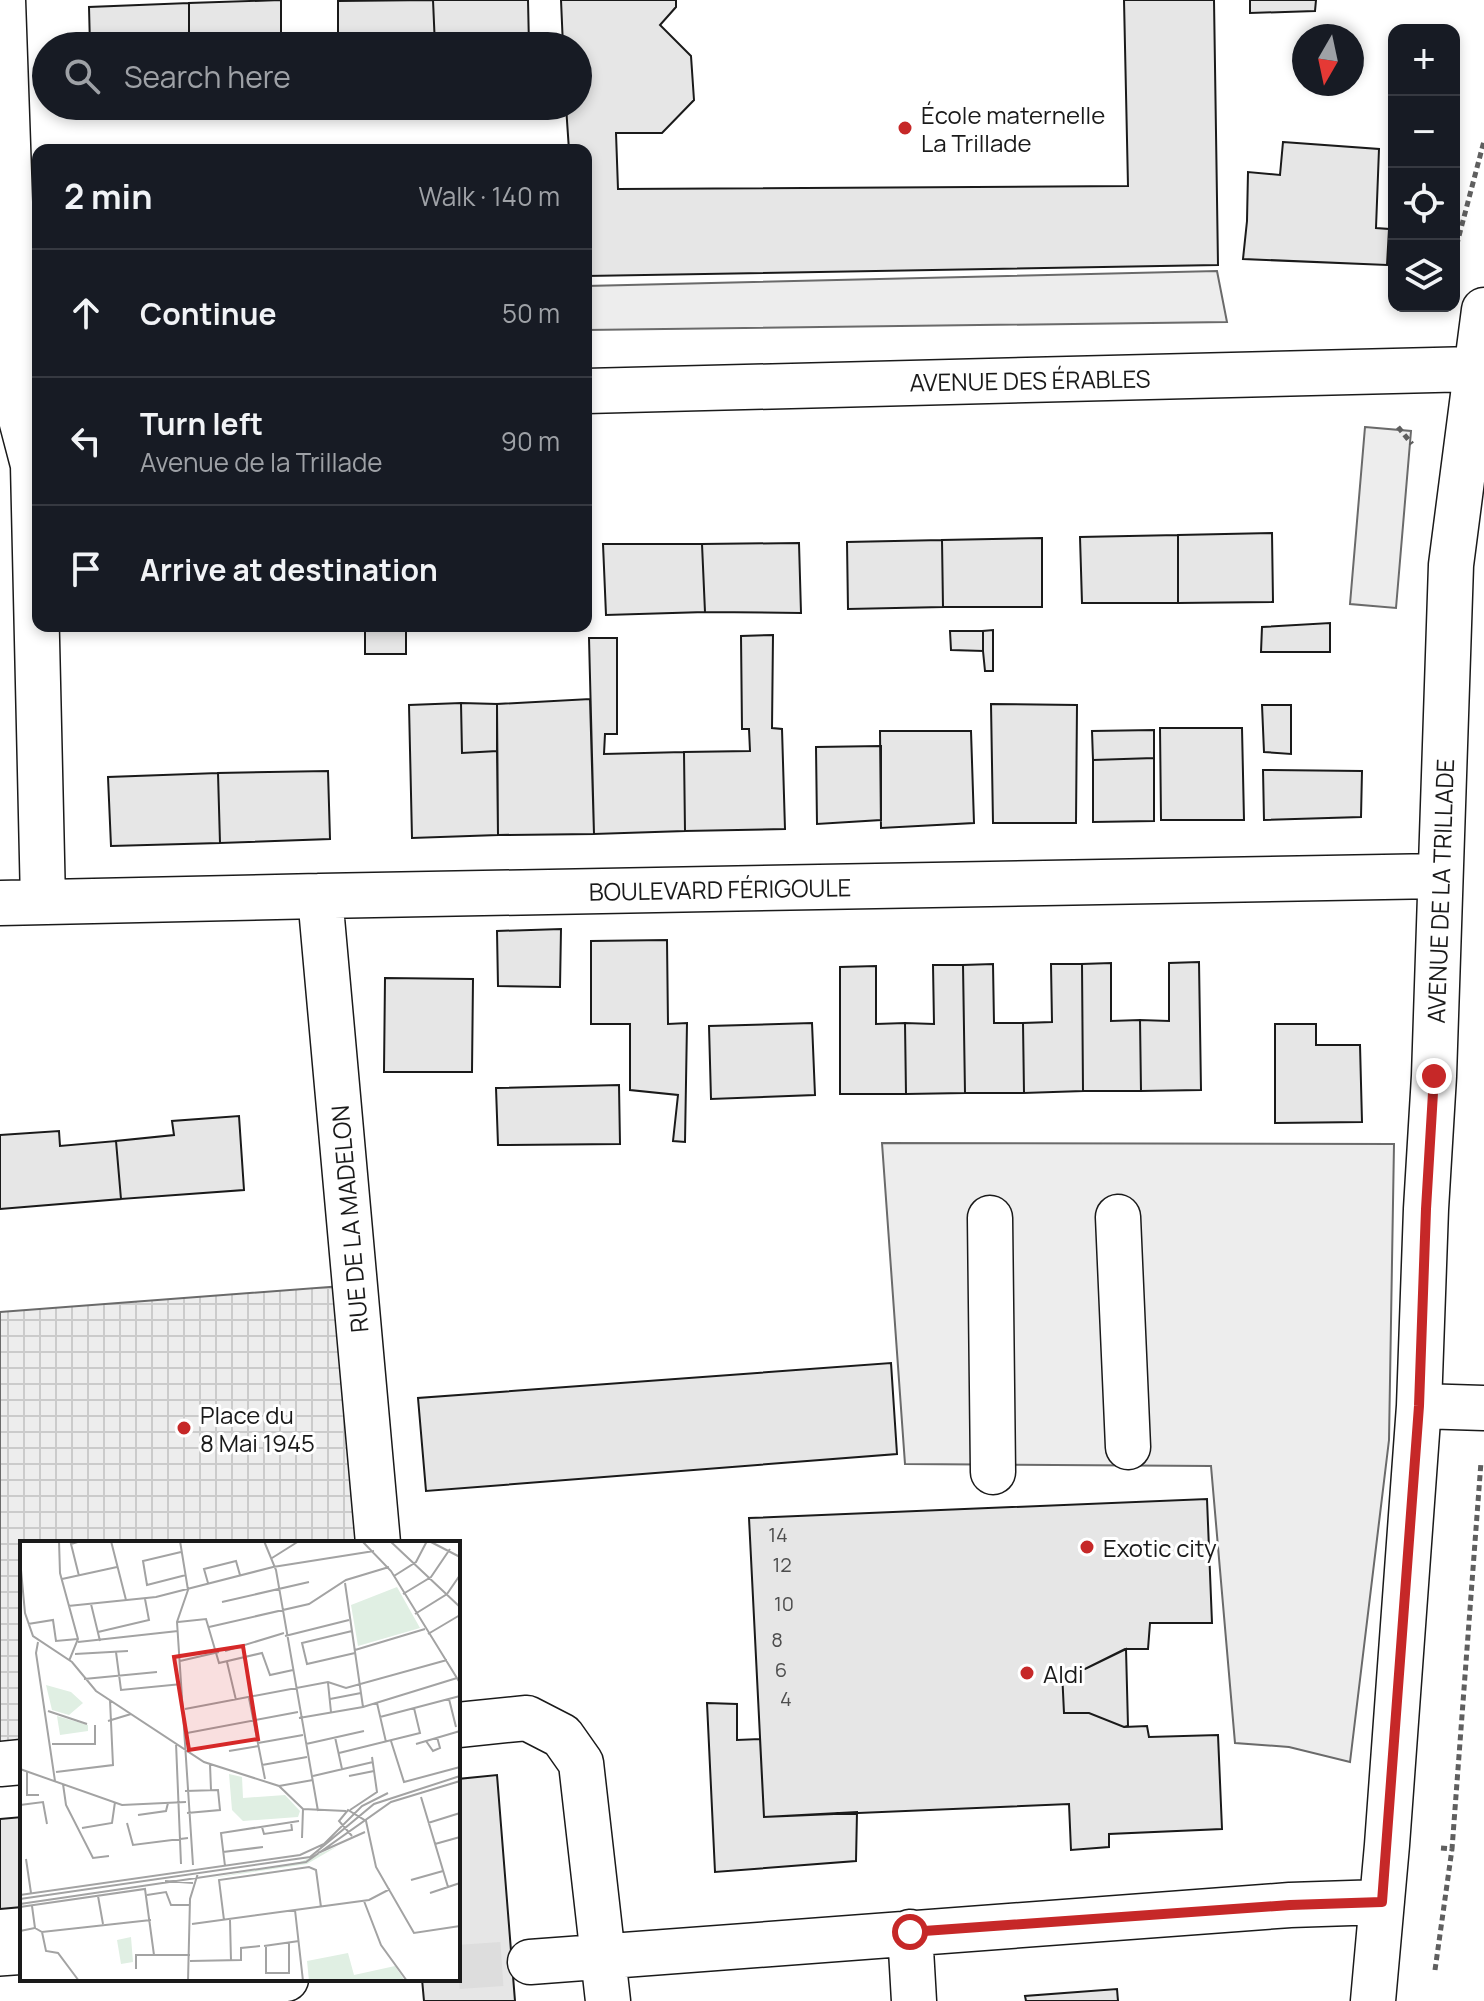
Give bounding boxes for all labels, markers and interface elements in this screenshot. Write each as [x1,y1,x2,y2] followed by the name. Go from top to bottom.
[1292,24,1364,96] north arrow
[1388,24,1460,312] map controls
[1388,24,1460,96] button: +
[32,32,592,120] search box
[60,54,104,98] icon: search
[124,56,291,97] text: Search here
[1388,96,1460,168] button: −
[921,98,1105,159] place label: École maternelle La Trillade
[896,119,914,137] marker: École maternelle La Trillade
[1388,168,1460,240] button: locate
[64,173,152,219] text: 2 min
[419,178,560,214] text: Walk · 140 m
[1388,240,1460,312] button: layers
[64,291,108,335] icon: ahead
[140,293,276,334] text: Continue
[502,295,560,331] text: 50 m
[909,361,1151,399] street label: AVENUE DES ÉRABLES
[140,403,263,444] text: Turn left
[64,419,108,463] icon: left
[501,423,560,459] text: 90 m
[140,444,383,480] text: Avenue de la Trillade
[64,547,108,591] icon: arrive
[140,549,438,590] text: Arrive at destination
[1419,758,1461,1024] street label: AVENUE DE LA TRILLADE
[588,870,852,908] street label: BOULEVARD FÉRIGOULE
[1416,1058,1452,1094] route end
[323,1104,375,1334] street label: RUE DE LA MADELON
[200,1398,315,1459] place label: Place du 8 Mai 1945
[175,1419,193,1437] marker: Place du 8 Mai 1945
[768,1521,788,1548] house number: 14
[1103,1531,1217,1564] place label: Exotic city
[1078,1538,1096,1556] marker: Exotic city
[20,1541,460,1981] inset map
[772,1551,792,1578] house number: 12
[774,1590,794,1617] house number: 10
[771,1626,783,1653] house number: 8
[775,1656,787,1683] house number: 6
[1043,1657,1084,1690] place label: Aldi
[1018,1664,1036,1682] marker: Aldi
[780,1685,792,1712] house number: 4
[892,1914,928,1950] route start

